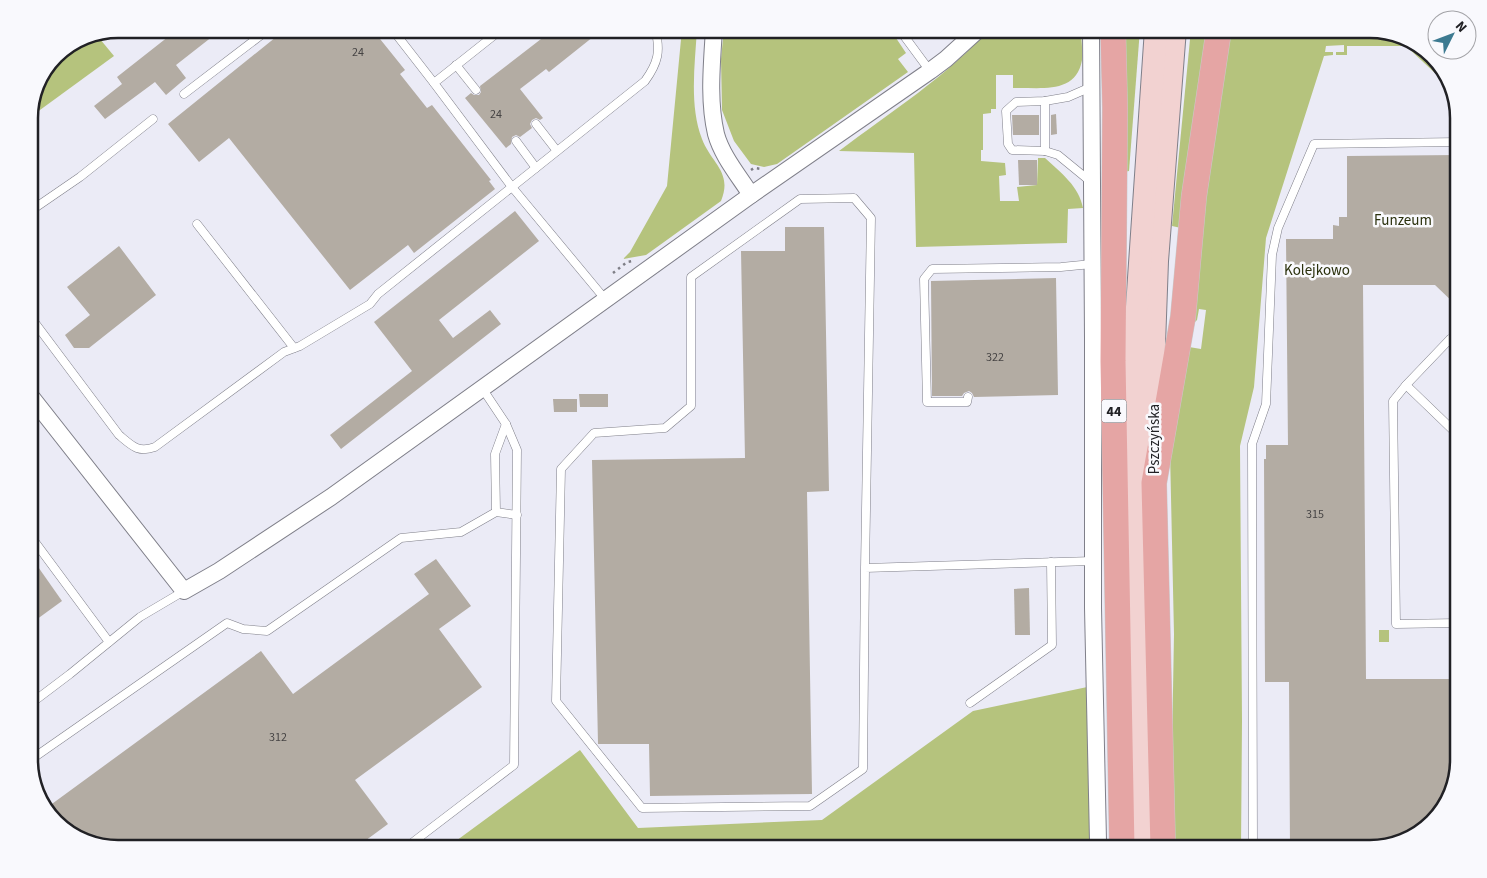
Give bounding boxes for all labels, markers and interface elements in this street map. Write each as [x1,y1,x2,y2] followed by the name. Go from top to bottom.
[1427,10,1477,60] north arrow
[1450,17,1471,37] text: N
[352,44,364,61] house number: 24
[490,106,502,123] house number: 24
[1374,210,1432,231] park label: Funzeum
[1284,260,1350,281] park label: Kolejkowo
[986,349,1004,366] house number: 322
[1102,400,1126,422] road number: 44
[1144,404,1165,474] street label: Pszczyńska
[1306,506,1324,523] house number: 315
[269,729,287,746] house number: 312

